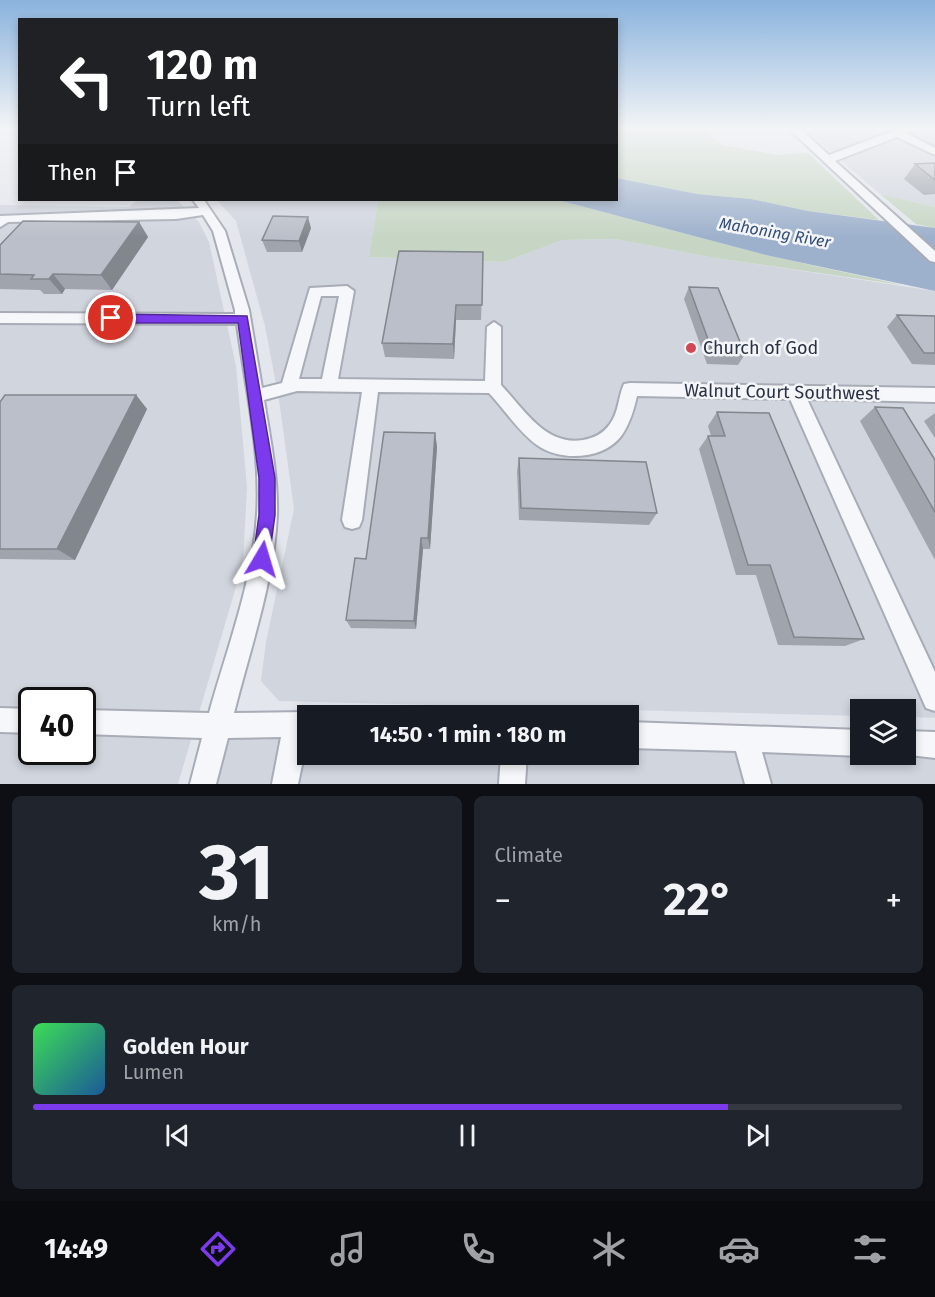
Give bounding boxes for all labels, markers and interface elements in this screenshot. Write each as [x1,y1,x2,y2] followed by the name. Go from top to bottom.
[147,40,258,90] text: 120 m
[48,42,126,120] icon: left
[147,91,250,123] text: Turn left
[109,156,142,189] icon: arrive
[48,159,97,186] text: Then
[718,213,833,252] water label: Mahoning River
[85,292,136,343] pin
[94,301,127,334] icon: arrive
[703,337,818,359] place label: Church of God
[684,341,698,355] marker: Church of God
[684,379,881,405] street label: Walnut Court Southwest
[230,527,294,591] position arrow
[18,687,96,765] speed limit sign: 40
[850,699,916,765] map controls
[850,699,916,765] button: layers
[370,721,566,748] text: 14:50 · 1 min · 180 m
[199,826,274,920] text: 31
[495,843,563,867] text: Climate
[663,873,733,927] text: 22°
[495,881,511,921] text: −
[886,881,902,921] text: +
[212,912,262,936] text: km/h
[123,1033,249,1060] text: Golden Hour
[123,1060,184,1084] text: Lumen
[161,1119,194,1152] icon: previous
[451,1119,484,1152] icon: pause
[741,1119,774,1152] icon: next
[197,1228,239,1270] icon: directions
[327,1228,369,1270] icon: music
[457,1228,499,1270] icon: phone
[588,1228,630,1270] icon: climate
[718,1228,760,1270] icon: car
[849,1228,891,1270] icon: filters
[44,1233,108,1265] text: 14:49

